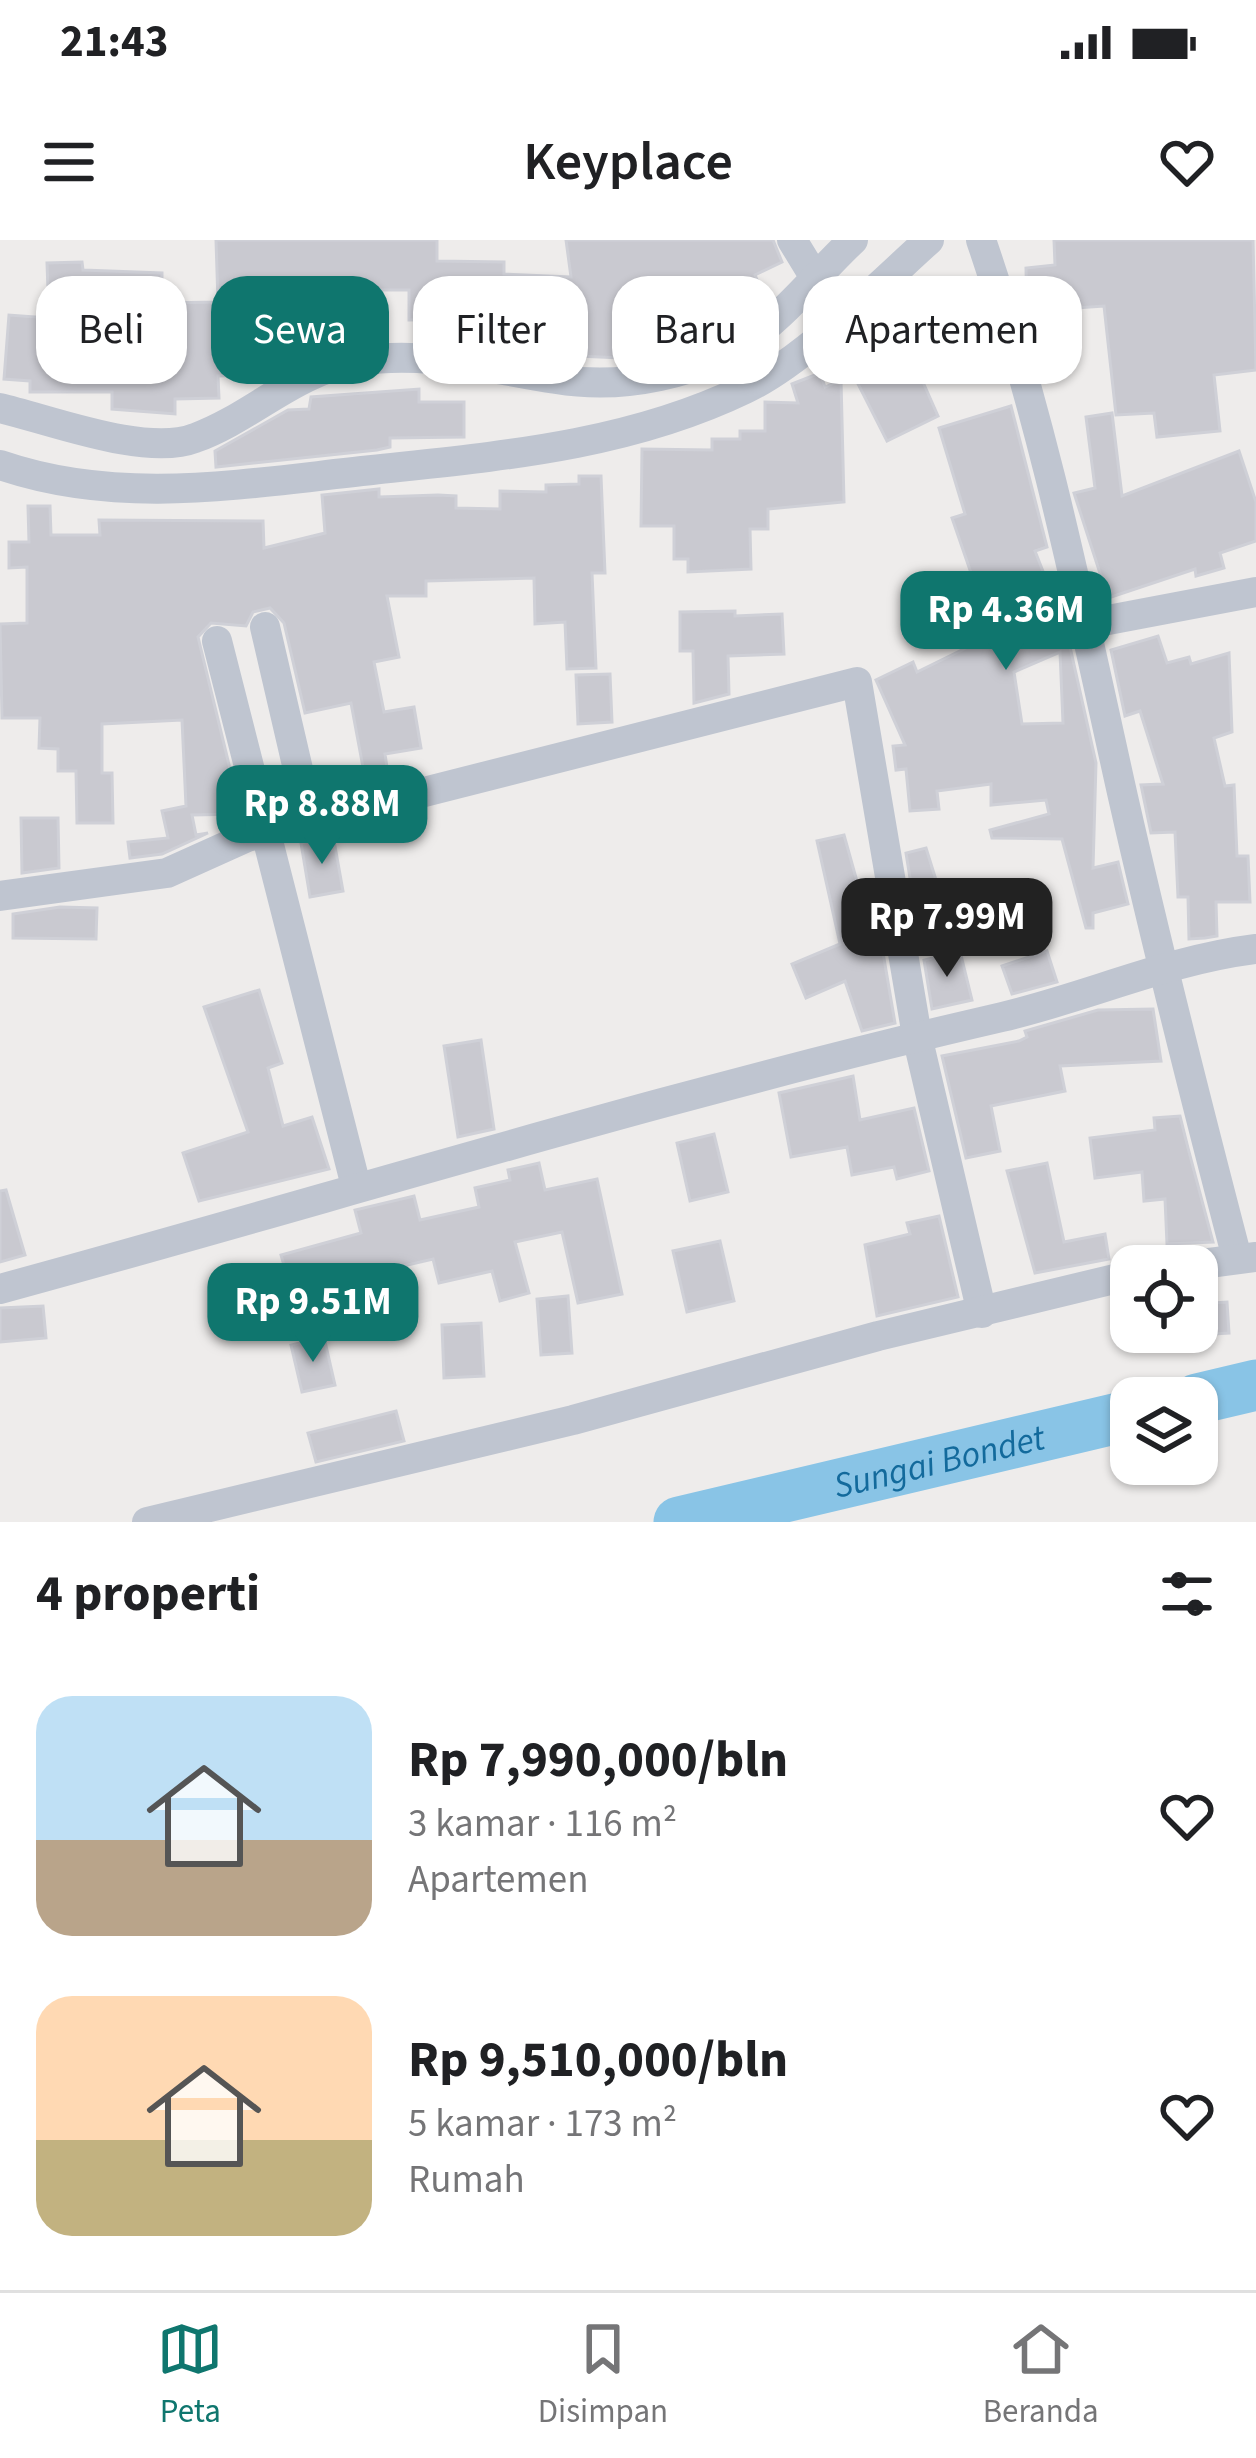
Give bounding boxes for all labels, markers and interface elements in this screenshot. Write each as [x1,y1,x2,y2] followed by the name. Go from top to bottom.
[60,10,169,74] text: 21:43
[523,124,733,201] text: Keyplace
[36,129,102,195] icon: menu
[1154,129,1220,195] icon: heart
[36,276,187,384] chip: Beli
[211,276,389,384] chip: Sewa
[413,276,588,384] chip: Filter
[612,276,779,384] chip: Baru
[803,276,1082,384] chip: Apartemen
[882,571,1130,673] pin: Rp 4.36M
[927,582,1085,638] text: Rp 4.36M
[198,765,446,867] pin: Rp 8.88M
[243,776,401,832] text: Rp 8.88M
[823,878,1071,980] pin: Rp 7.99M
[868,889,1026,945] text: Rp 7.99M
[1110,1245,1218,1485] map controls
[1110,1245,1218,1353] button: locate
[189,1263,437,1365] pin: Rp 9.51M
[234,1274,392,1330] text: Rp 9.51M
[1110,1377,1218,1485] button: layers
[828,1412,1051,1512] water label: Sungai Bondet
[36,1558,260,1630] text: 4 properti
[1154,1561,1220,1627] icon: filters
[408,1724,788,1796] text: Rp 7,990,000/bln
[132,1744,276,1888] icon: home
[1154,1783,1220,1849] icon: heart
[408,1796,677,1852] text: 3 kamar · 116 m²
[408,1852,588,1908] text: Apartemen
[408,2024,788,2096] text: Rp 9,510,000/bln
[132,2044,276,2188] icon: home
[1154,2083,1220,2149] icon: heart
[408,2096,677,2152] text: 5 kamar · 173 m²
[408,2152,525,2208] text: Rumah
[157,2316,223,2435] tab: Peta
[538,2316,668,2435] tab: Disimpan
[983,2316,1099,2435] tab: Beranda

